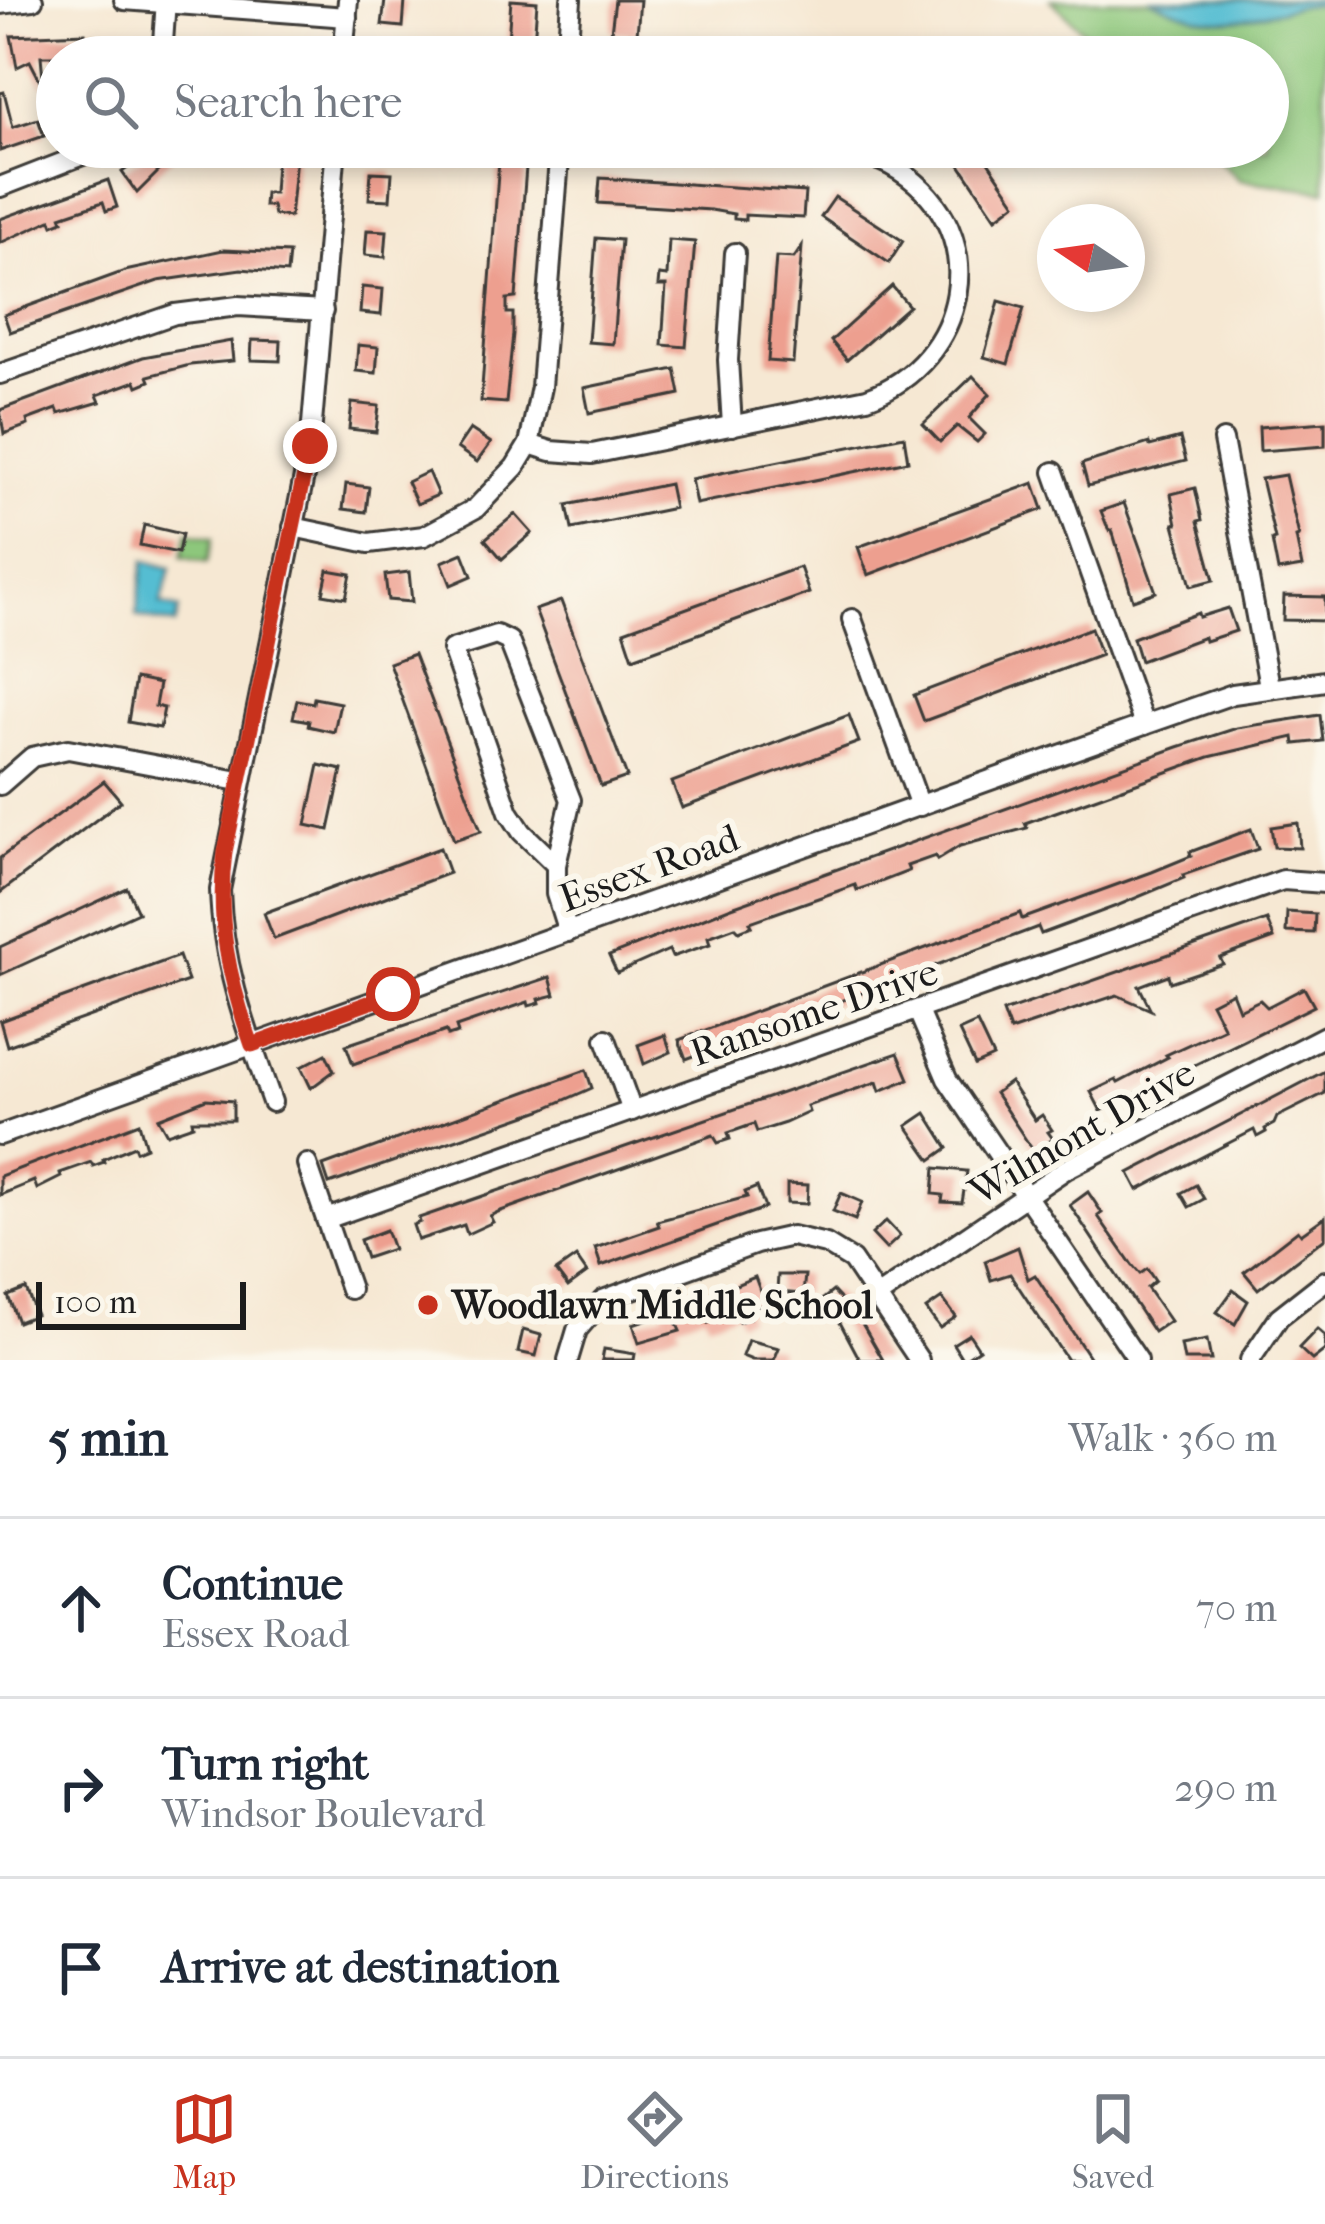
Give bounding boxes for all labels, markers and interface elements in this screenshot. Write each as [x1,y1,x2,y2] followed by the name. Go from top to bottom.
[36,36,1289,168] search box
[78,69,144,135] icon: search
[174,76,402,129] text: Search here
[1037,204,1145,312] north arrow
[283,419,337,473] route end
[553,814,745,922] street label: Essex Road
[684,948,944,1076] street label: Ransome Drive
[366,967,420,1021] route start
[960,1049,1203,1215] street label: Wilmont Drive
[36,1276,246,1329] scale bar
[450,1282,873,1328] place label: Woodlawn Middle School
[54,1283,137,1322] text: 100 m
[415,1292,441,1318] marker: Woodlawn Middle School
[48,1408,168,1468] text: 5 min
[1068,1415,1277,1461] text: Walk · 360 m
[162,1558,343,1611] text: Continue
[48,1575,114,1641] icon: ahead
[1196,1585,1277,1631] text: 70 m
[162,1611,349,1657] text: Essex Road
[162,1738,369,1791] text: Turn right
[48,1755,114,1821] icon: right
[1174,1765,1277,1811] text: 290 m
[162,1791,485,1837] text: Windsor Boulevard
[48,1935,114,2001] icon: arrive
[162,1941,559,1994] text: Arrive at destination
[171,2086,237,2197] tab: Map
[580,2086,729,2197] tab: Directions
[1072,2086,1154,2197] tab: Saved

